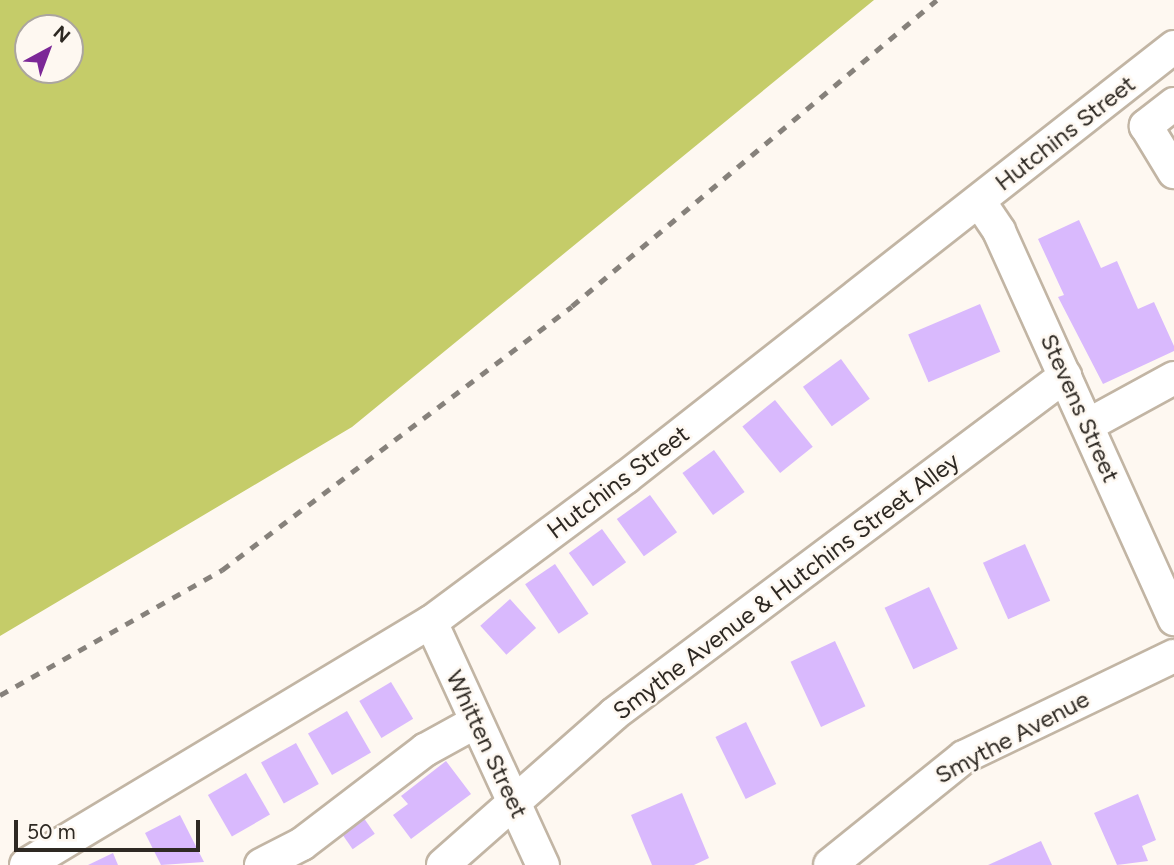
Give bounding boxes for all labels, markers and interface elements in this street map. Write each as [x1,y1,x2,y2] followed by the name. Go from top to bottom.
[14,14,84,84] north arrow
[49,21,75,48] text: N
[989,69,1141,197] street label: Hutchins Street
[1034,329,1126,487] street label: Stevens Street
[541,419,695,545] street label: Hutchins Street
[607,446,965,726] street label: Smythe Avenue & Hutchins Street Alley
[440,666,534,822] street label: Whitten Street
[930,684,1094,790] street label: Smythe Avenue
[18,806,203,850] scale bar
[27,819,76,844] text: 50 m

